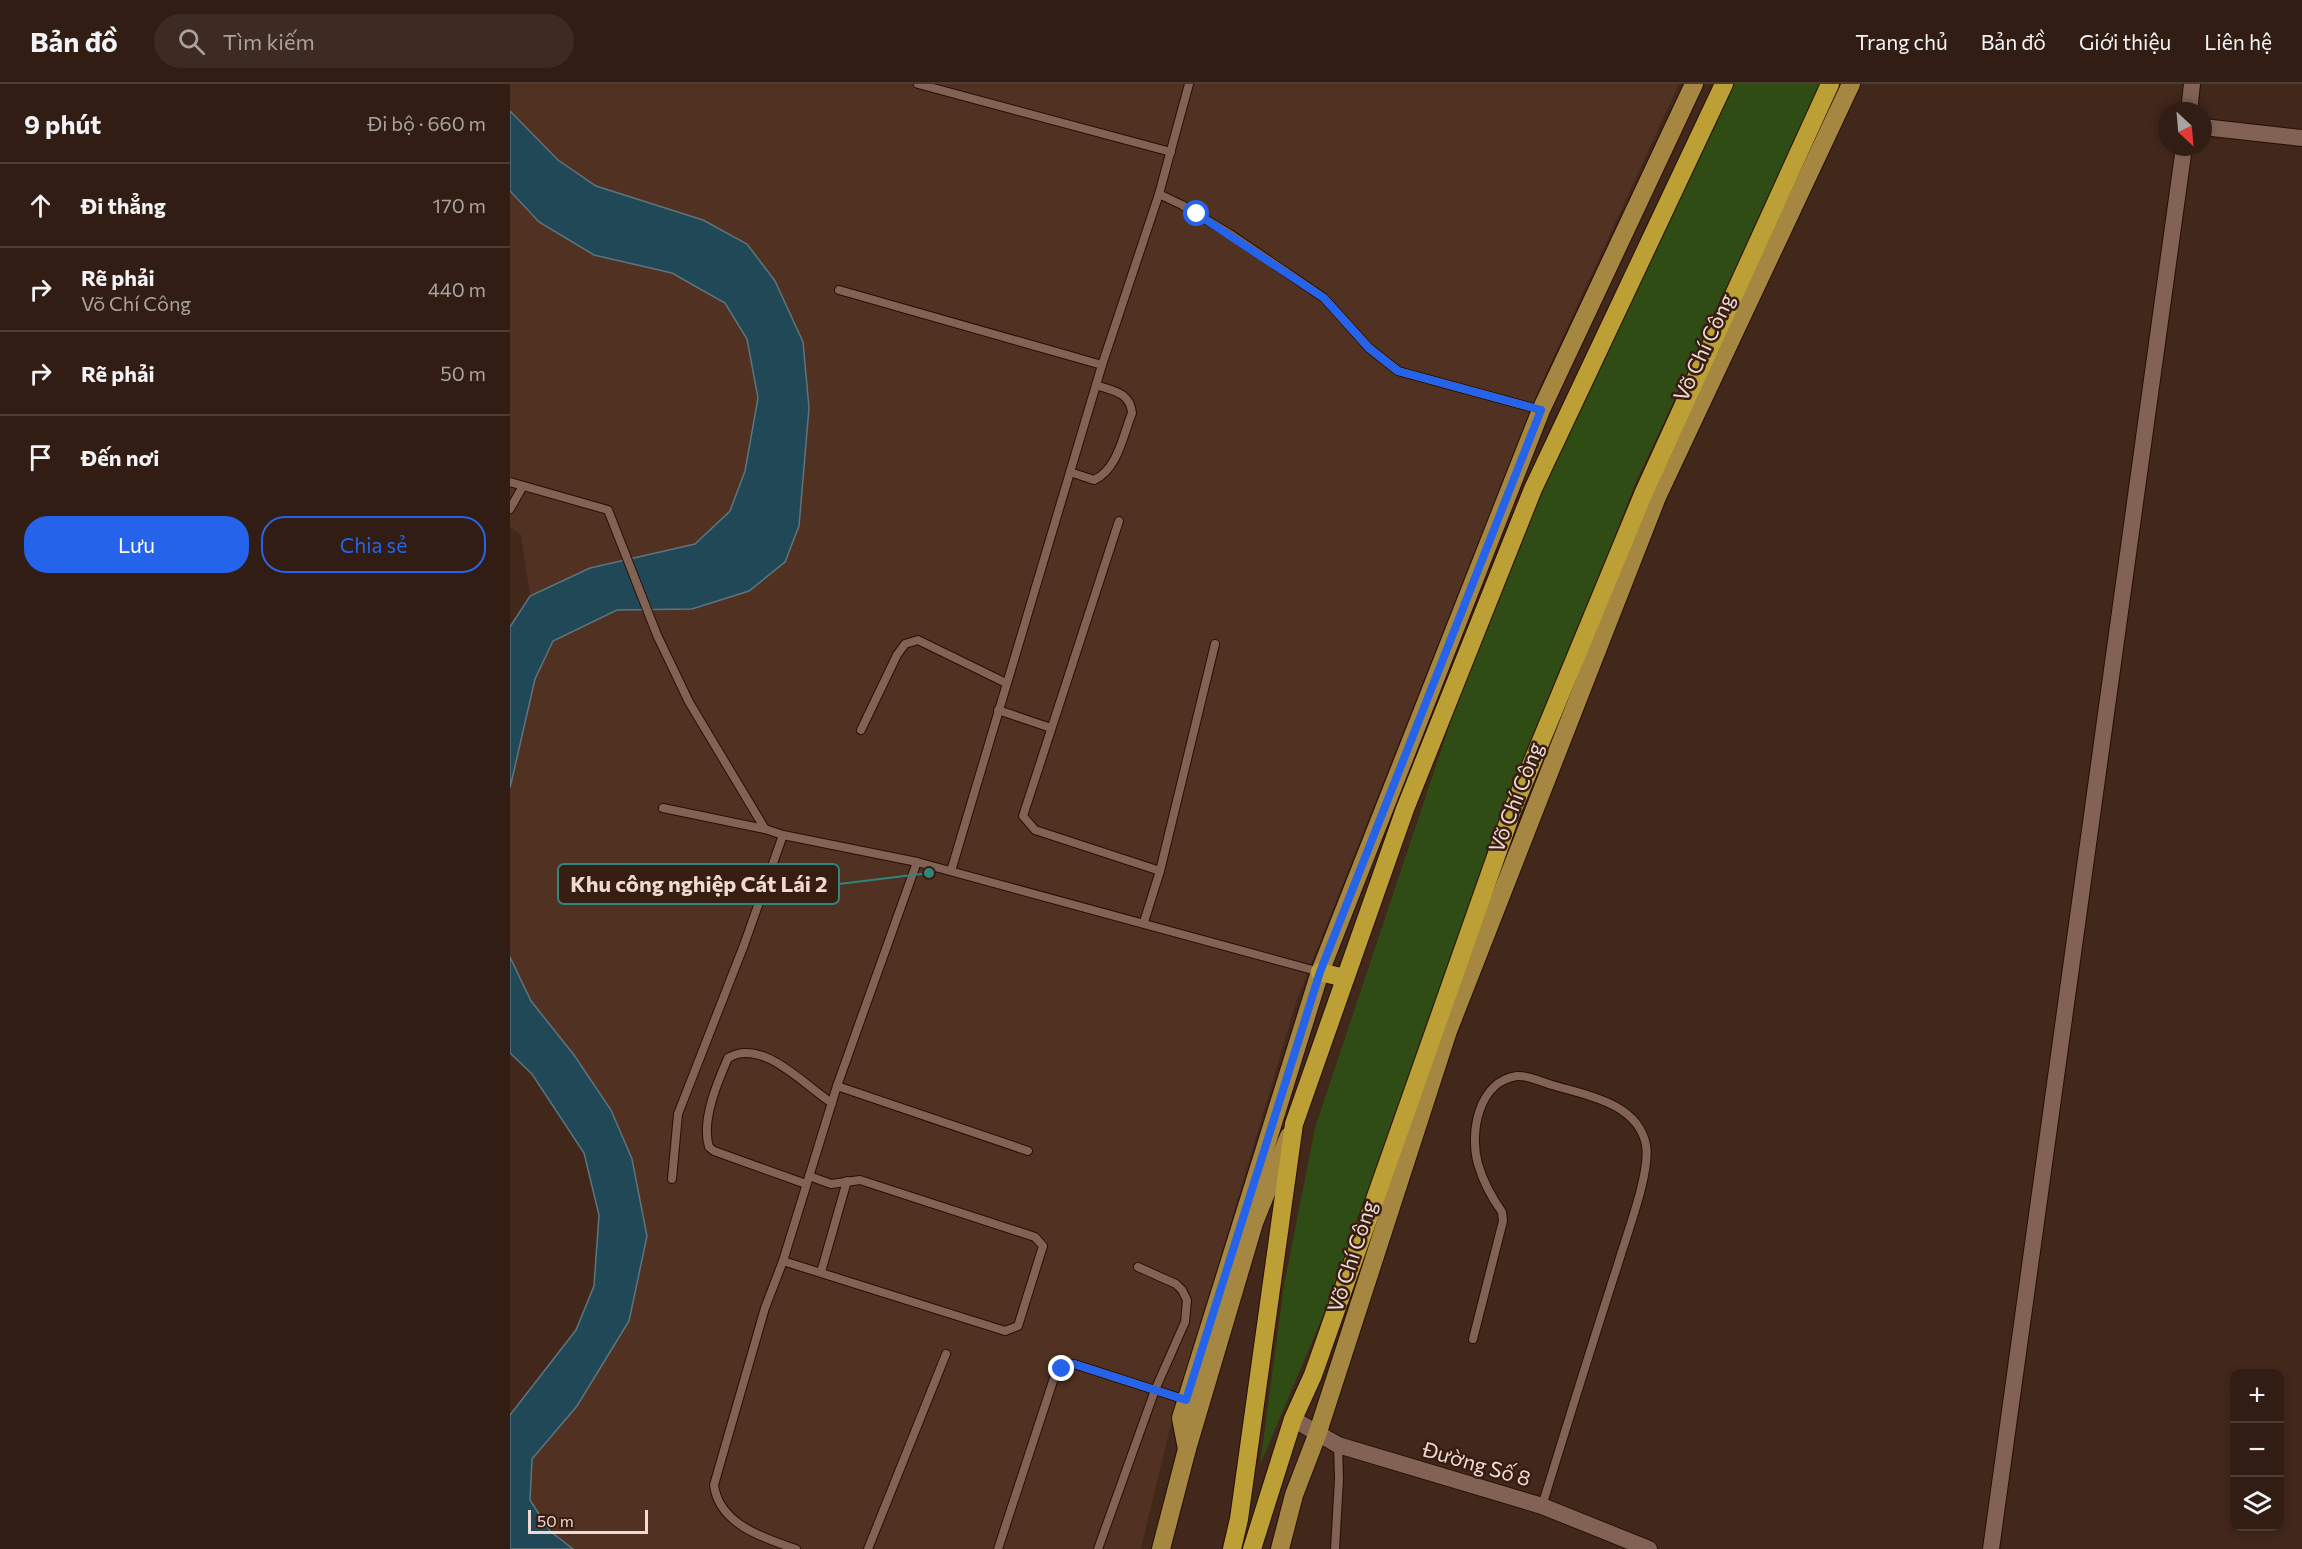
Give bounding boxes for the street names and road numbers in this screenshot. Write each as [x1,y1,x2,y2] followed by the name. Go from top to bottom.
[1667,289,1739,405] street label: Võ Chí Công
[1483,739,1547,855] street label: Võ Chí Công
[1321,1197,1381,1315] street label: Võ Chí Công
[1419,1435,1534,1490] street label: Đường Số 8

